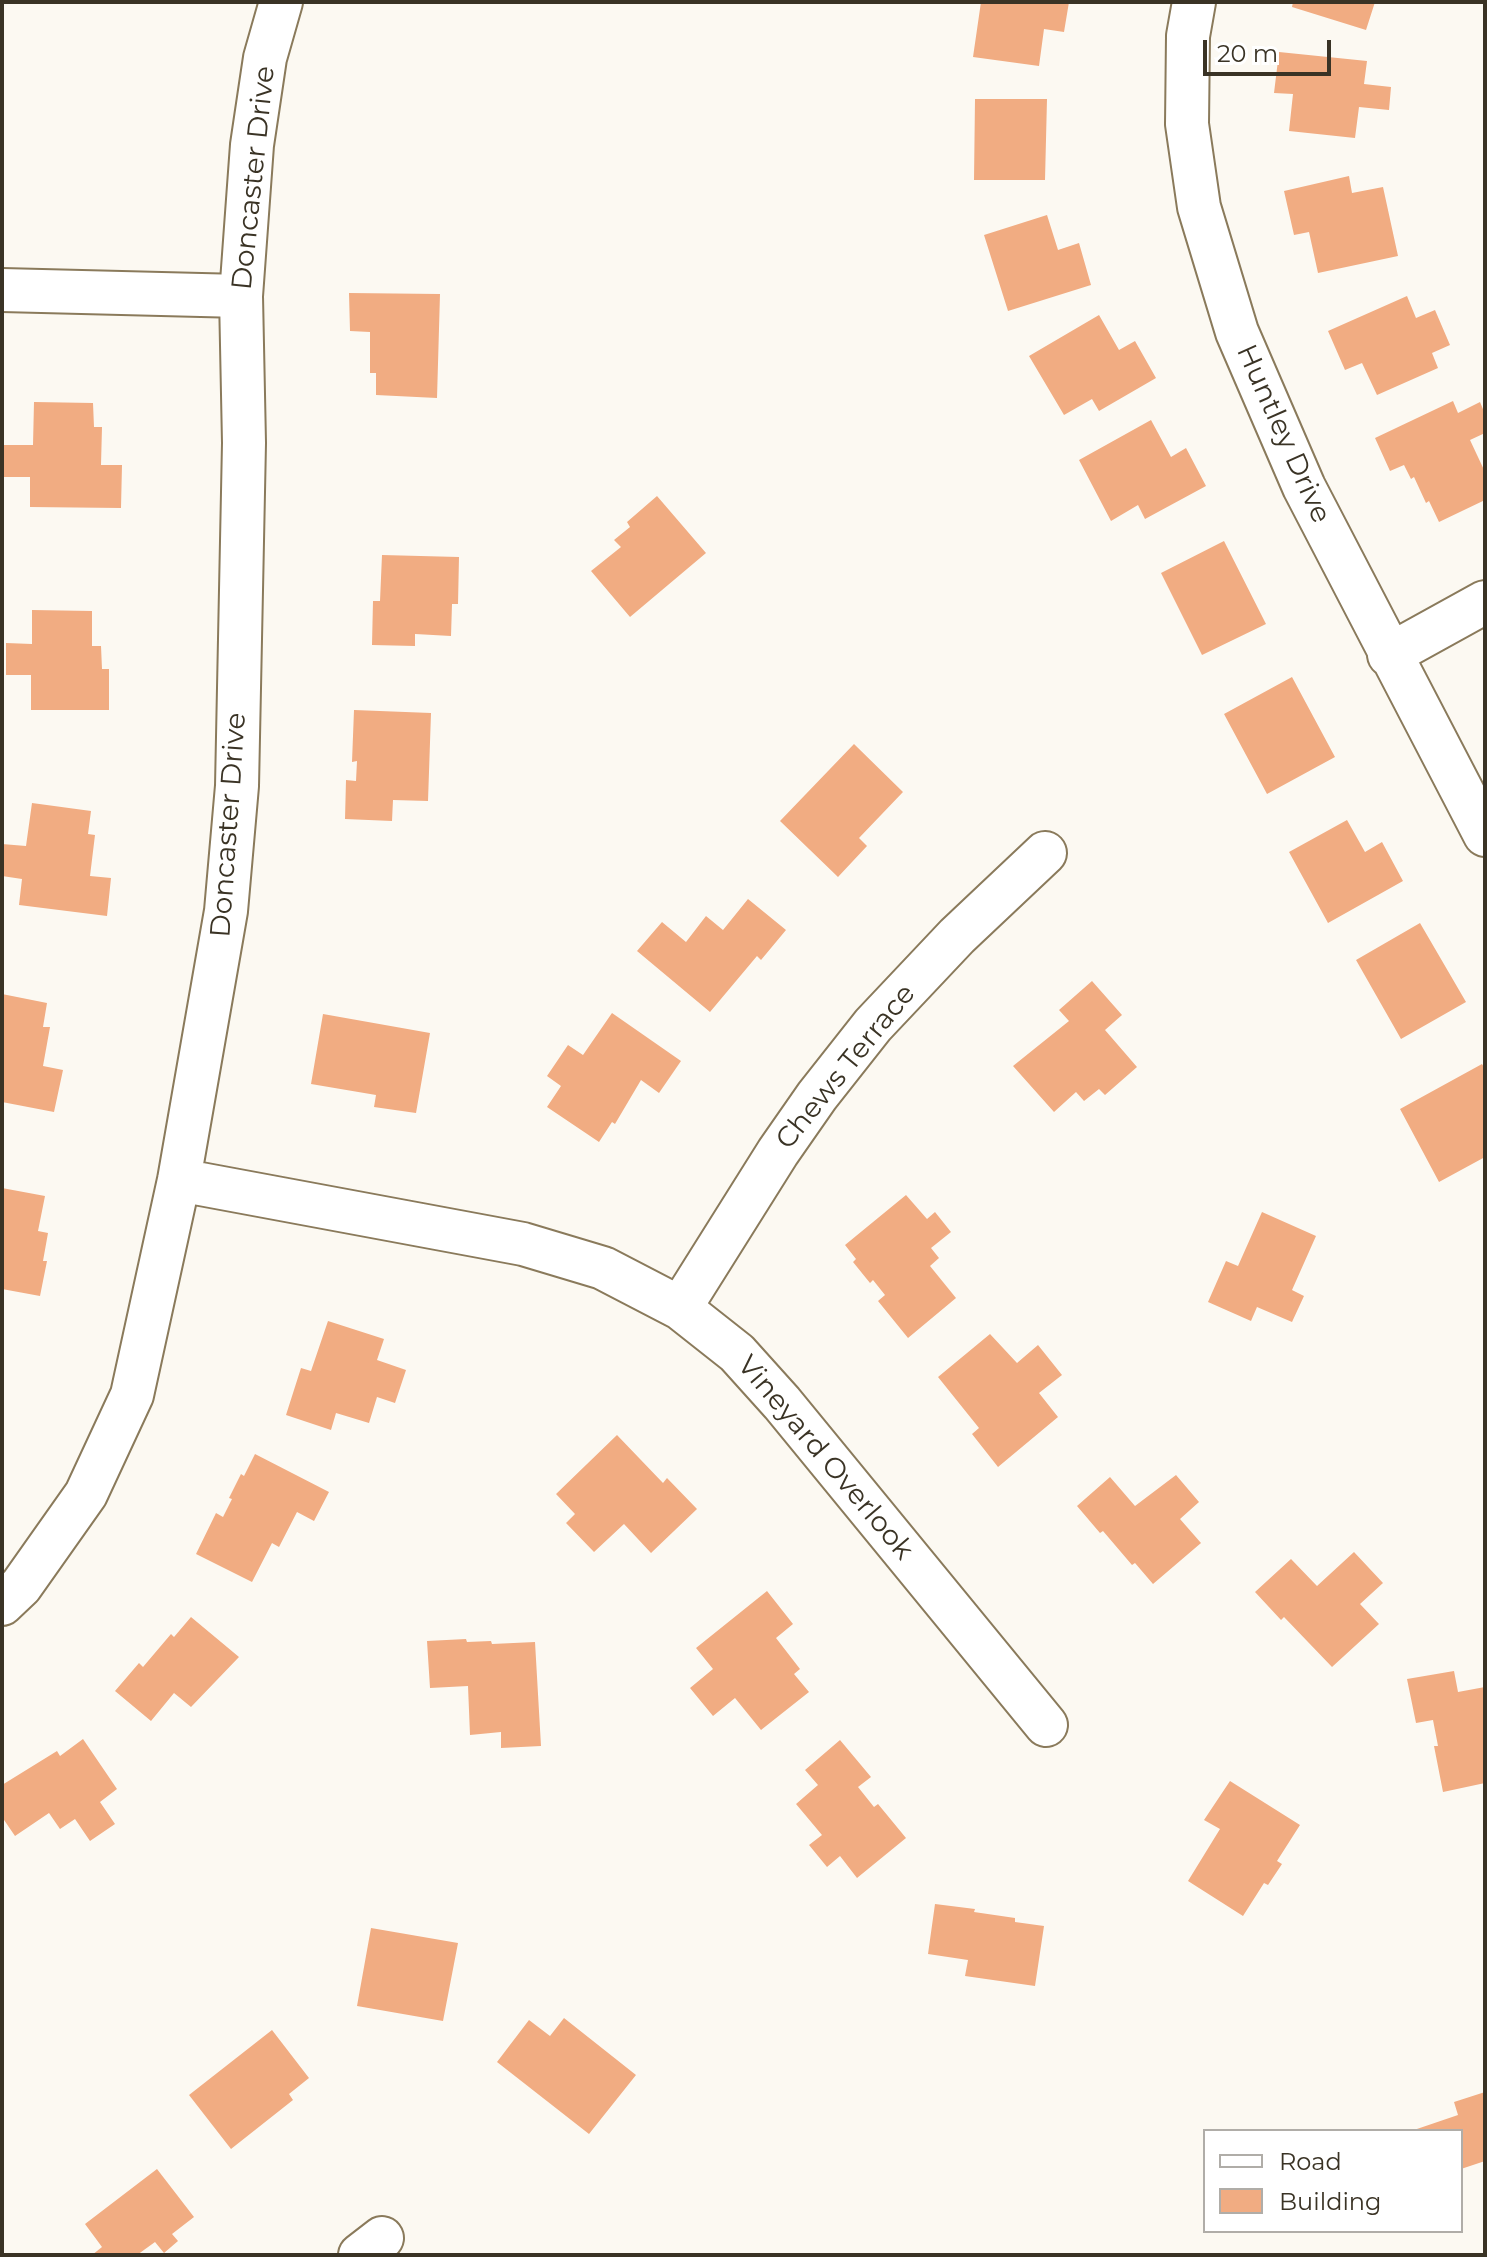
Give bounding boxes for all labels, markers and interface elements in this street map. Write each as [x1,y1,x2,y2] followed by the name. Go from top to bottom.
[1207,24,1335,74] scale bar
[1217,39,1278,68] text: 20 m
[226,64,282,292] street label: Doncaster Drive
[1229,339,1337,529] street label: Huntley Drive
[204,711,254,939] street label: Doncaster Drive
[769,978,923,1156] street label: Chews Terrace
[730,1349,920,1567] street label: Vineyard Overlook
[1203,2129,1463,2233] legend
[1279,2147,1342,2176] text: Road
[1279,2187,1382,2216] text: Building

